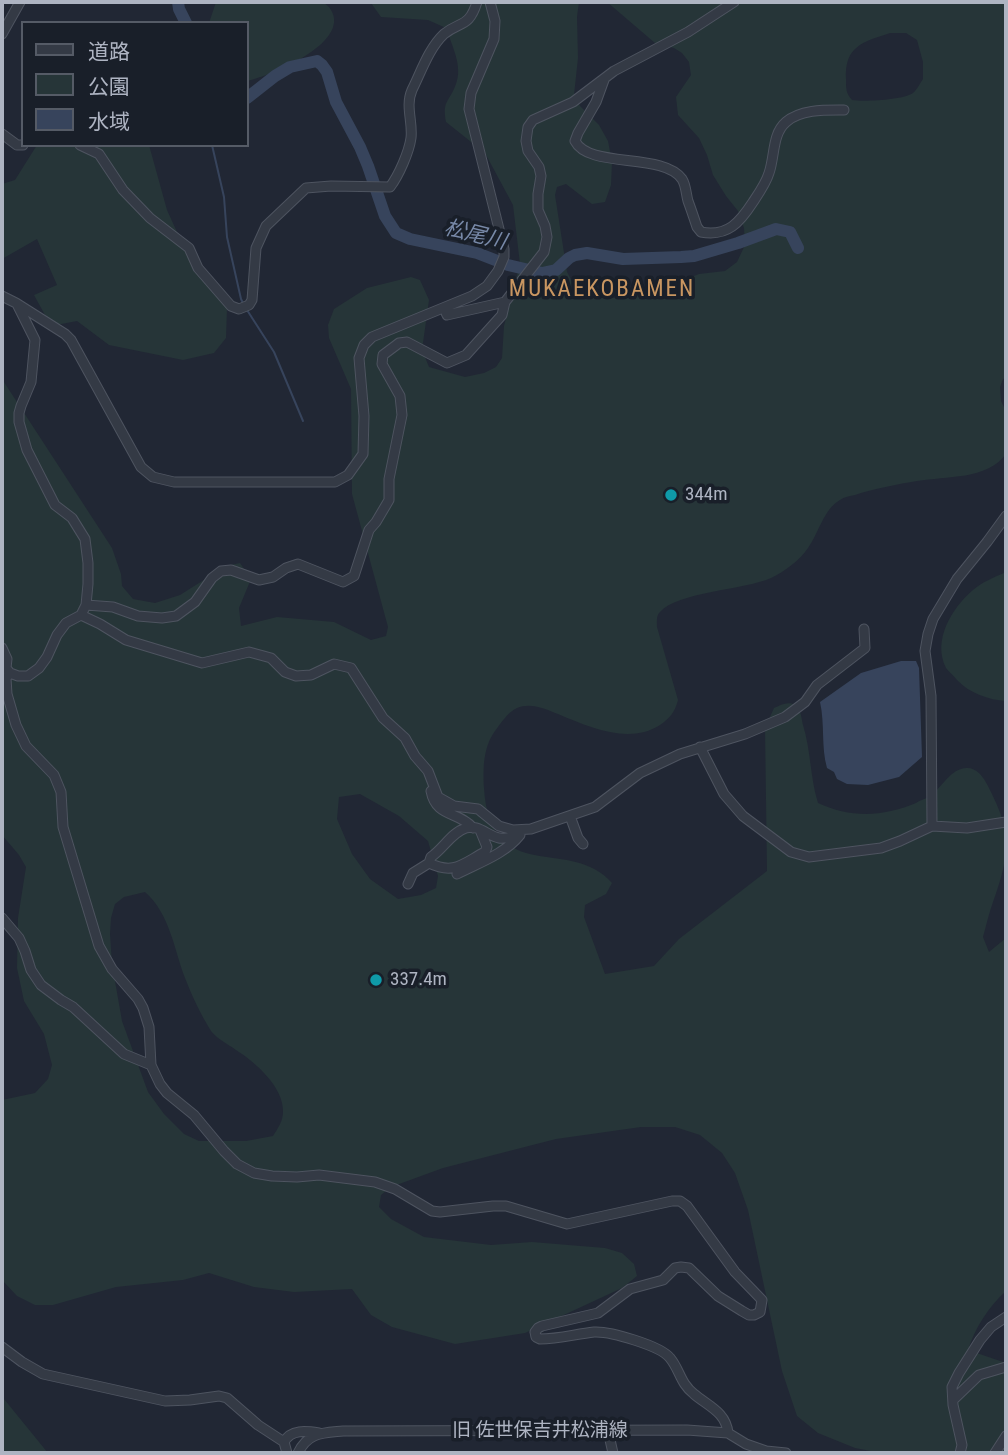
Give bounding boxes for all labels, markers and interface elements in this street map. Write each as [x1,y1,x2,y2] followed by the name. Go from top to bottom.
[21,21,248,147] legend
[88,40,130,64] text: 道路
[88,75,130,99] text: 公園
[88,110,130,134] text: 水域
[441,216,509,256] water label: 松尾川
[510,276,694,304] district label: MUKAEKOBAMEN
[685,484,727,506] place label: 344m
[663,487,679,503] marker: 344m
[390,969,447,991] place label: 337.4m
[368,972,384,988] marker: 337.4m
[452,1420,628,1442] street label: 旧 佐世保吉井松浦線

